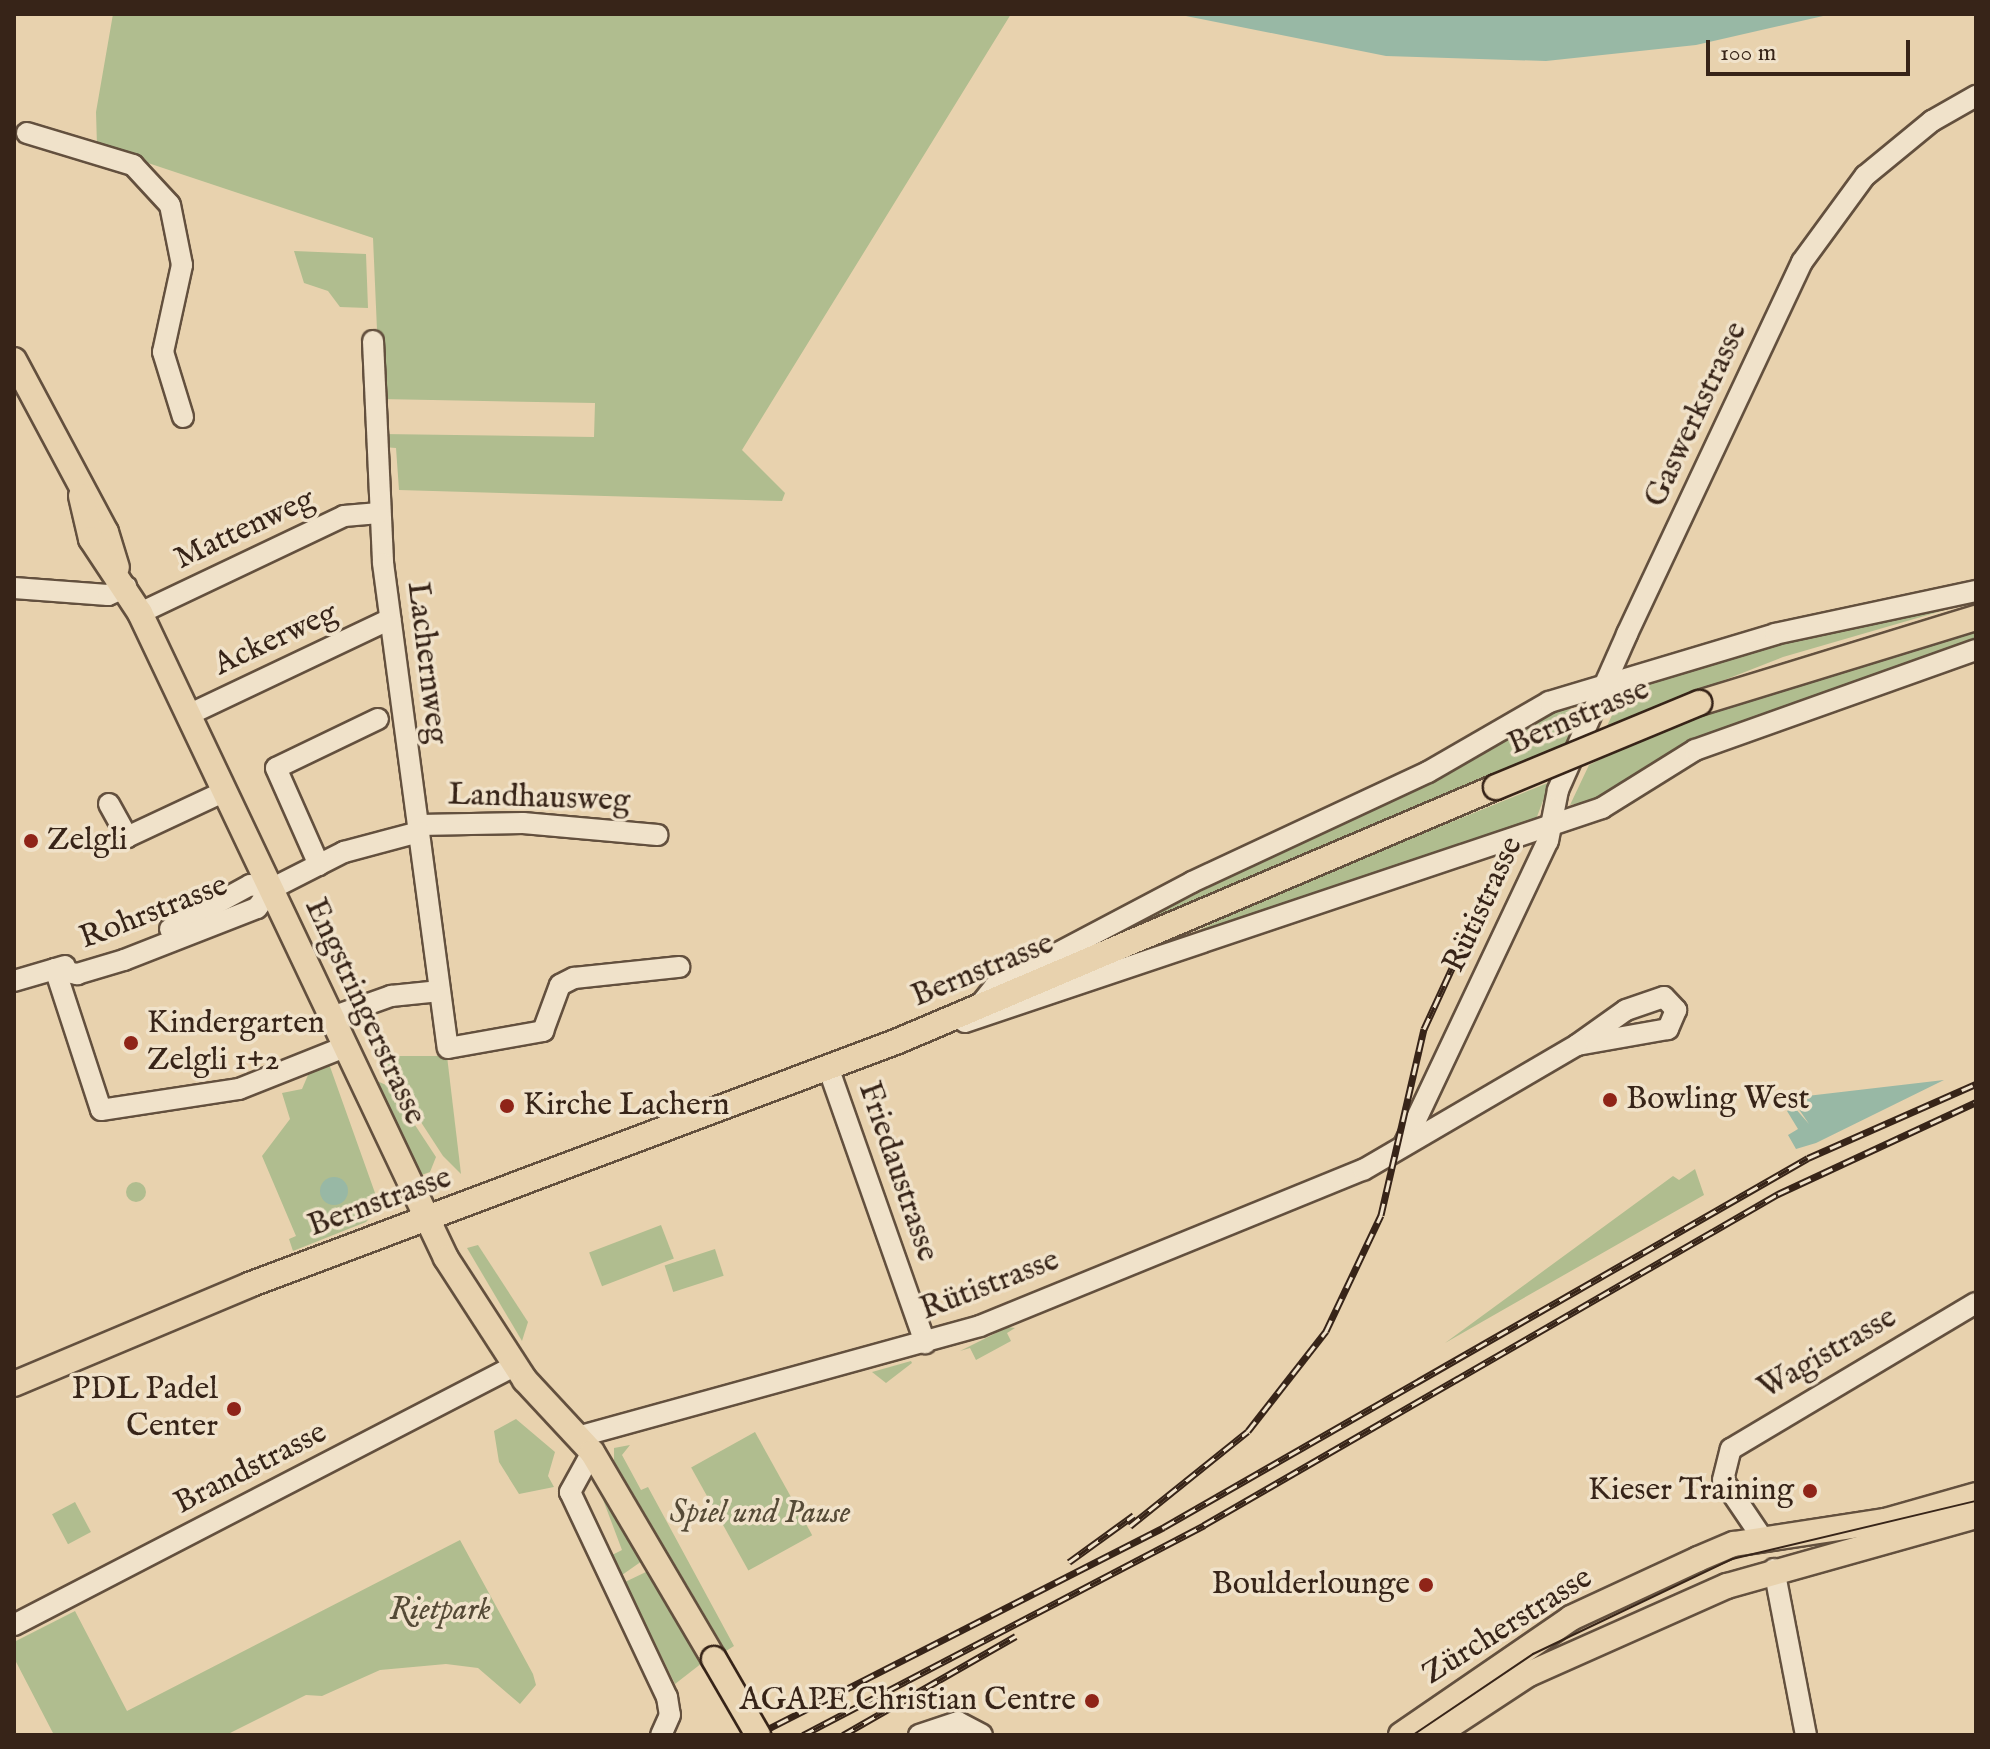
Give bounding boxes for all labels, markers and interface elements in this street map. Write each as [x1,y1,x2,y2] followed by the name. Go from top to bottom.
[1710,24,1914,74] scale bar
[1720,38,1776,69] text: 100 m
[1637,316,1757,514] street label: Gaswerkstrasse
[169,481,321,579] street label: Mattenweg
[397,580,455,746] street label: Lachernweg
[208,595,344,685] street label: Ackerweg
[1503,671,1655,765] street label: Bernstrasse
[447,777,631,821] street label: Landhausweg
[47,822,128,860] place label: Zelgli
[1436,831,1532,979] street label: Rütistrasse
[22,832,40,850] marker: Zelgli
[75,867,233,959] street label: Rohrstrasse
[295,893,433,1131] street label: Engstringerstrasse
[906,925,1060,1017] street label: Bernstrasse
[147,1006,325,1081] place label: Kindergarten Zelgli 1+2
[122,1034,140,1052] marker: Kindergarten Zelgli 1+2
[848,1077,946,1267] street label: Friedaustrasse
[1626,1081,1809,1119] place label: Bowling West
[523,1087,730,1125] place label: Kirche Lachern
[1601,1091,1619,1109] marker: Bowling West
[498,1097,516,1115] marker: Kirche Lachern
[303,1159,457,1247] street label: Bernstrasse
[915,1242,1065,1330] street label: Rütistrasse
[1752,1299,1904,1409] street label: Wagistrasse
[72,1372,218,1447] place label: PDL Padel Center
[225,1400,243,1418] marker: PDL Padel Center
[168,1414,334,1524] street label: Brandstrasse
[1588,1472,1794,1510] place label: Kieser Training
[1801,1482,1819,1500] marker: Kieser Training
[670,1495,850,1533] park label: Spiel und Pause
[1416,1560,1600,1694] street label: Zürcherstrasse
[1212,1566,1410,1604] place label: Boulderlounge
[1417,1576,1435,1594] marker: Boulderlounge
[389,1592,491,1630] park label: Rietpark
[739,1682,1076,1720] place label: AGAPE Christian Centre
[1083,1692,1101,1710] marker: AGAPE Christian Centre

